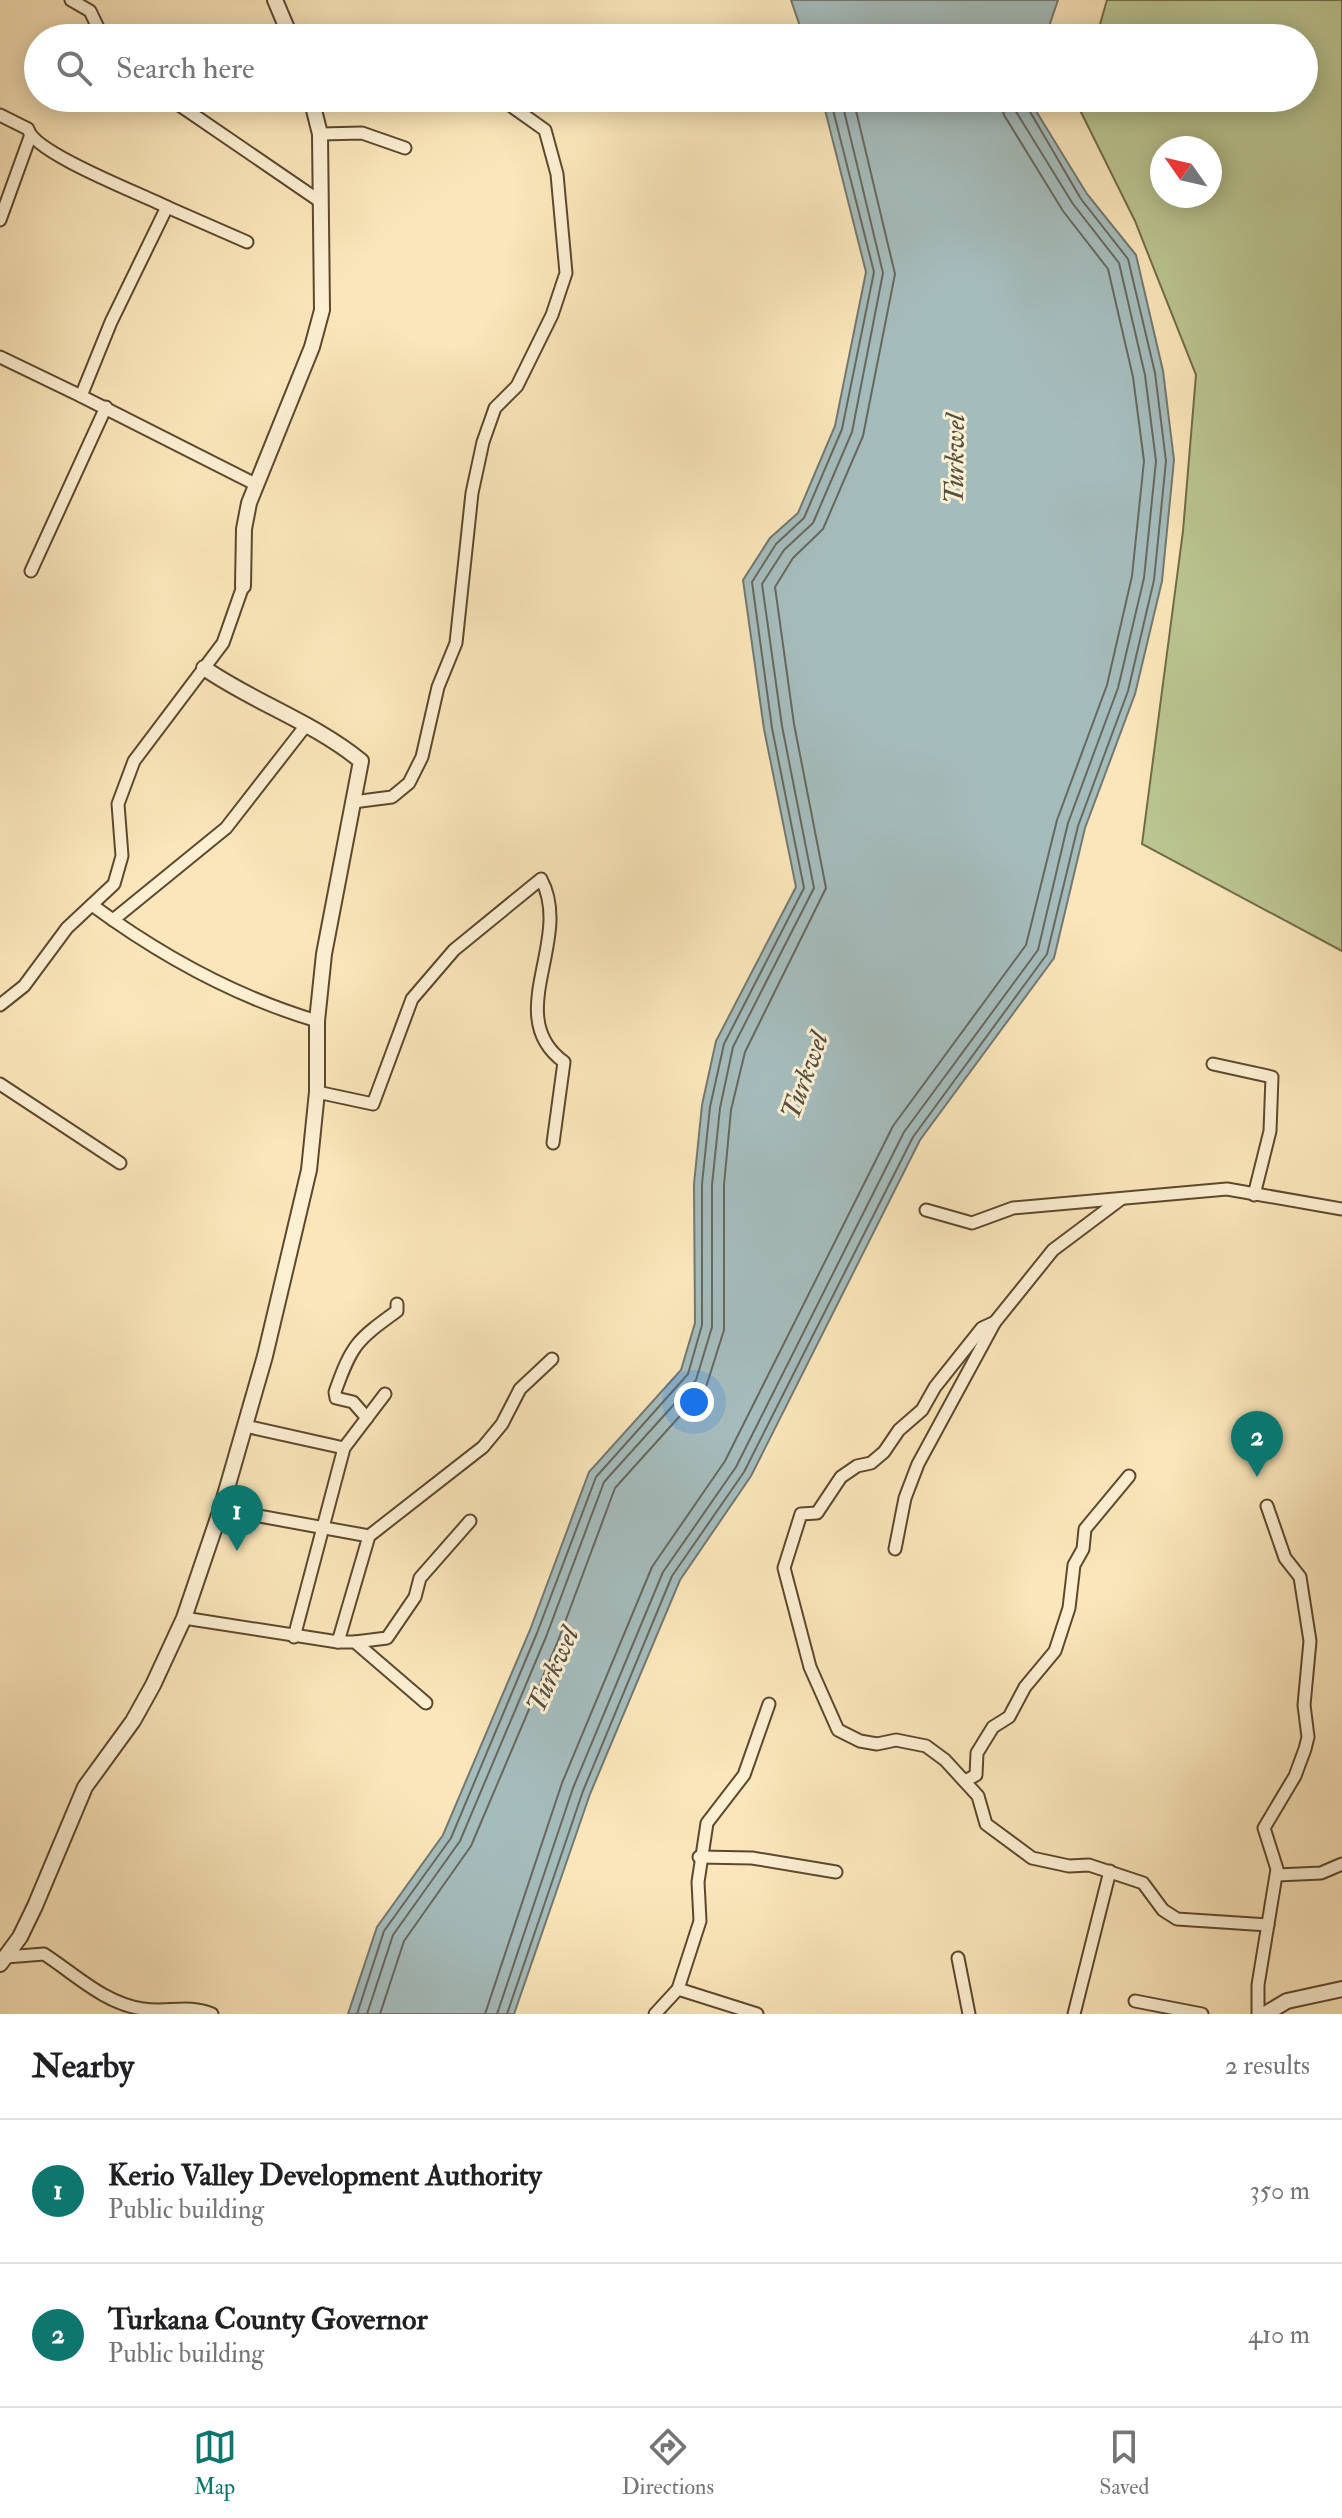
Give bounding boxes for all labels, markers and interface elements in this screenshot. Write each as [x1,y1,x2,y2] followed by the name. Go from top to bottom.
[24,24,1318,112] search box
[52,46,96,90] icon: search
[116,50,255,87] text: Search here
[1150,136,1222,208] north arrow
[937,411,973,504] water label: Turkwel
[773,1025,838,1124] water label: Turkwel
[674,1382,714,1422] your location
[1231,1411,1283,1477] pin: 2
[211,1485,263,1551] pin: 1
[519,1620,588,1718] water label: Turkwel
[32,2045,134,2088] text: Nearby
[1225,2050,1310,2082] text: 2 results
[108,2157,542,2194] text: Kerio Valley Development Authority
[53,2175,63,2207] text: 1
[1250,2175,1310,2207] text: 350 m
[108,2194,264,2226] text: Public building
[108,2301,428,2338] text: Turkana County Governor
[51,2319,65,2351] text: 2
[1248,2319,1310,2351] text: 410 m
[108,2338,264,2370] text: Public building
[193,2425,237,2501] tab: Map
[622,2425,714,2501] tab: Directions
[1099,2425,1149,2501] tab: Saved

